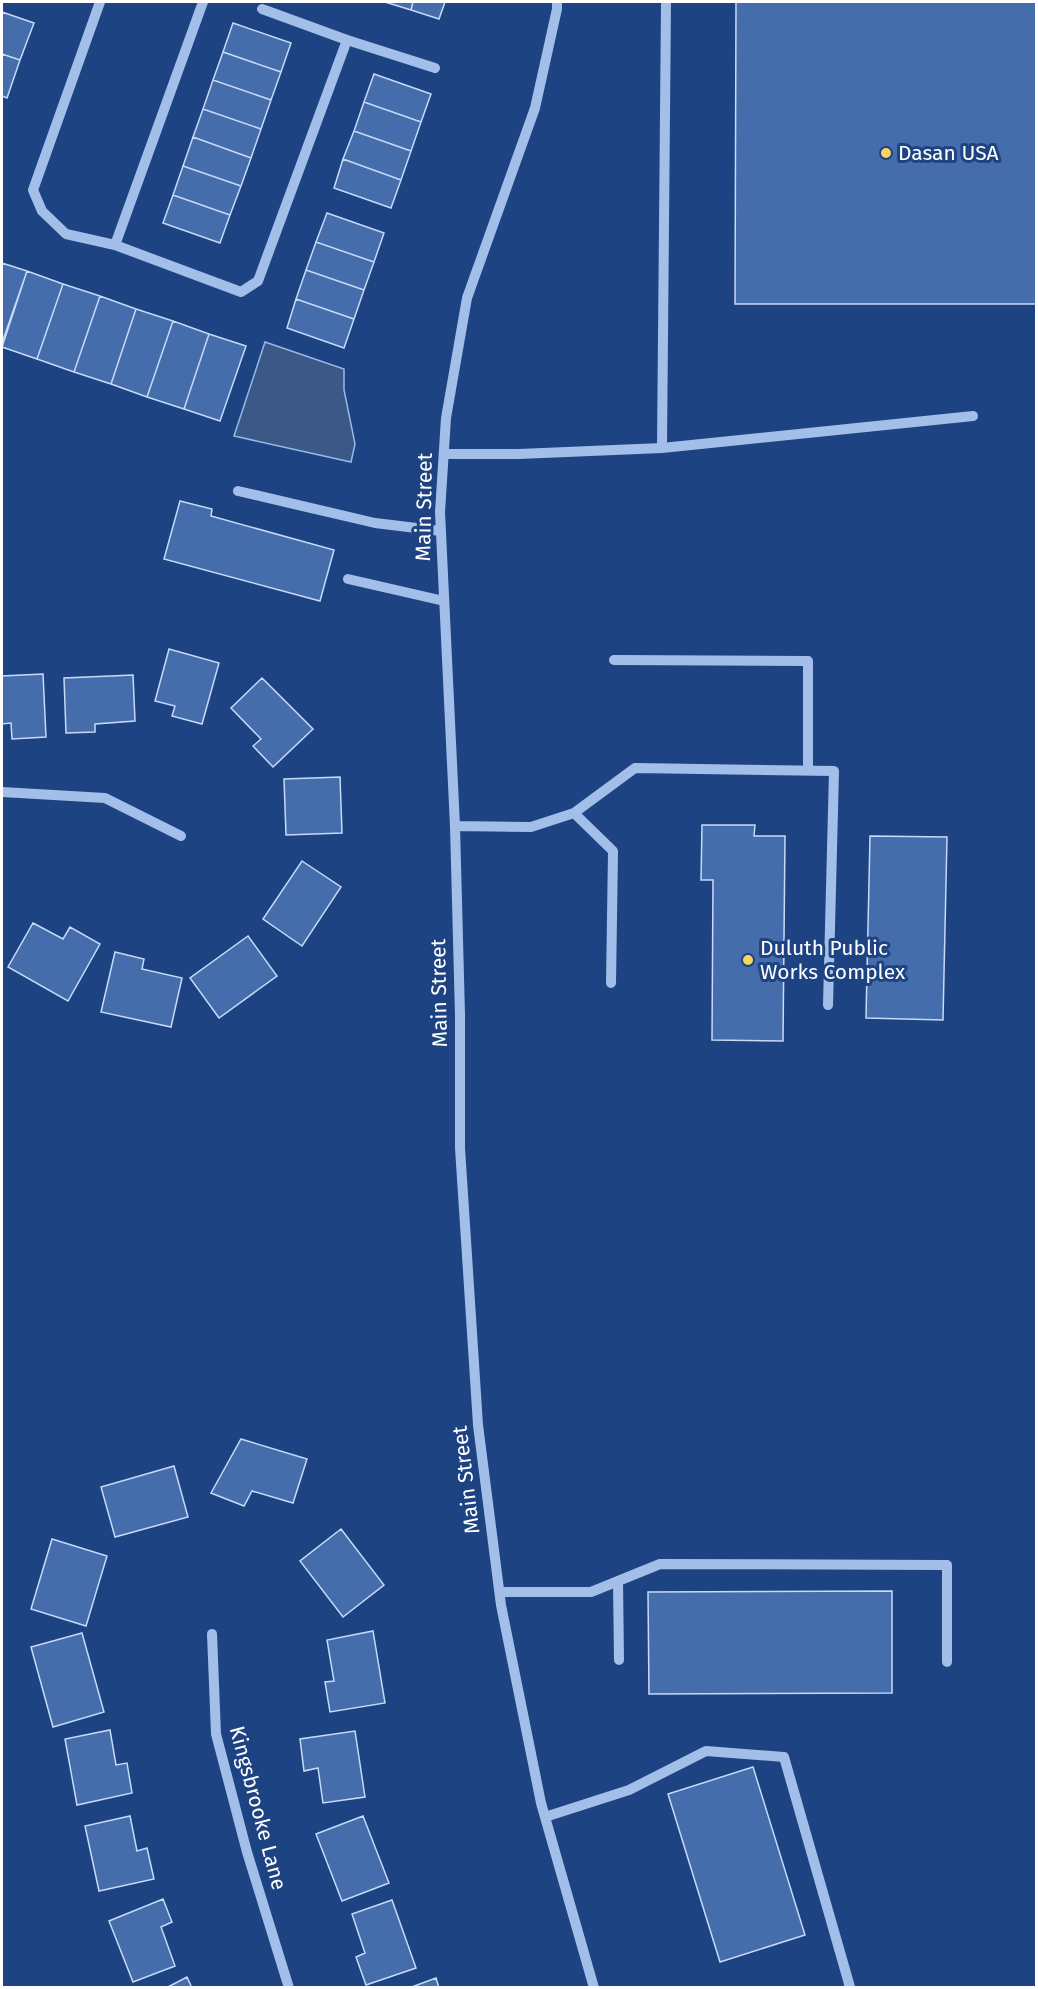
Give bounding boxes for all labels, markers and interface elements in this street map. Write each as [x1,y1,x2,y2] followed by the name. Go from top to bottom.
[898,140,999,166] place label: Dasan USA
[879,146,893,160] marker: Dasan USA
[410,452,438,561] street label: Main Street
[760,935,906,985] place label: Duluth Public Works Complex
[425,938,453,1047] street label: Main Street
[741,953,755,967] marker: Duluth Public Works Complex
[446,1424,486,1535] street label: Main Street
[224,1723,292,1893] street label: Kingsbrooke Lane

